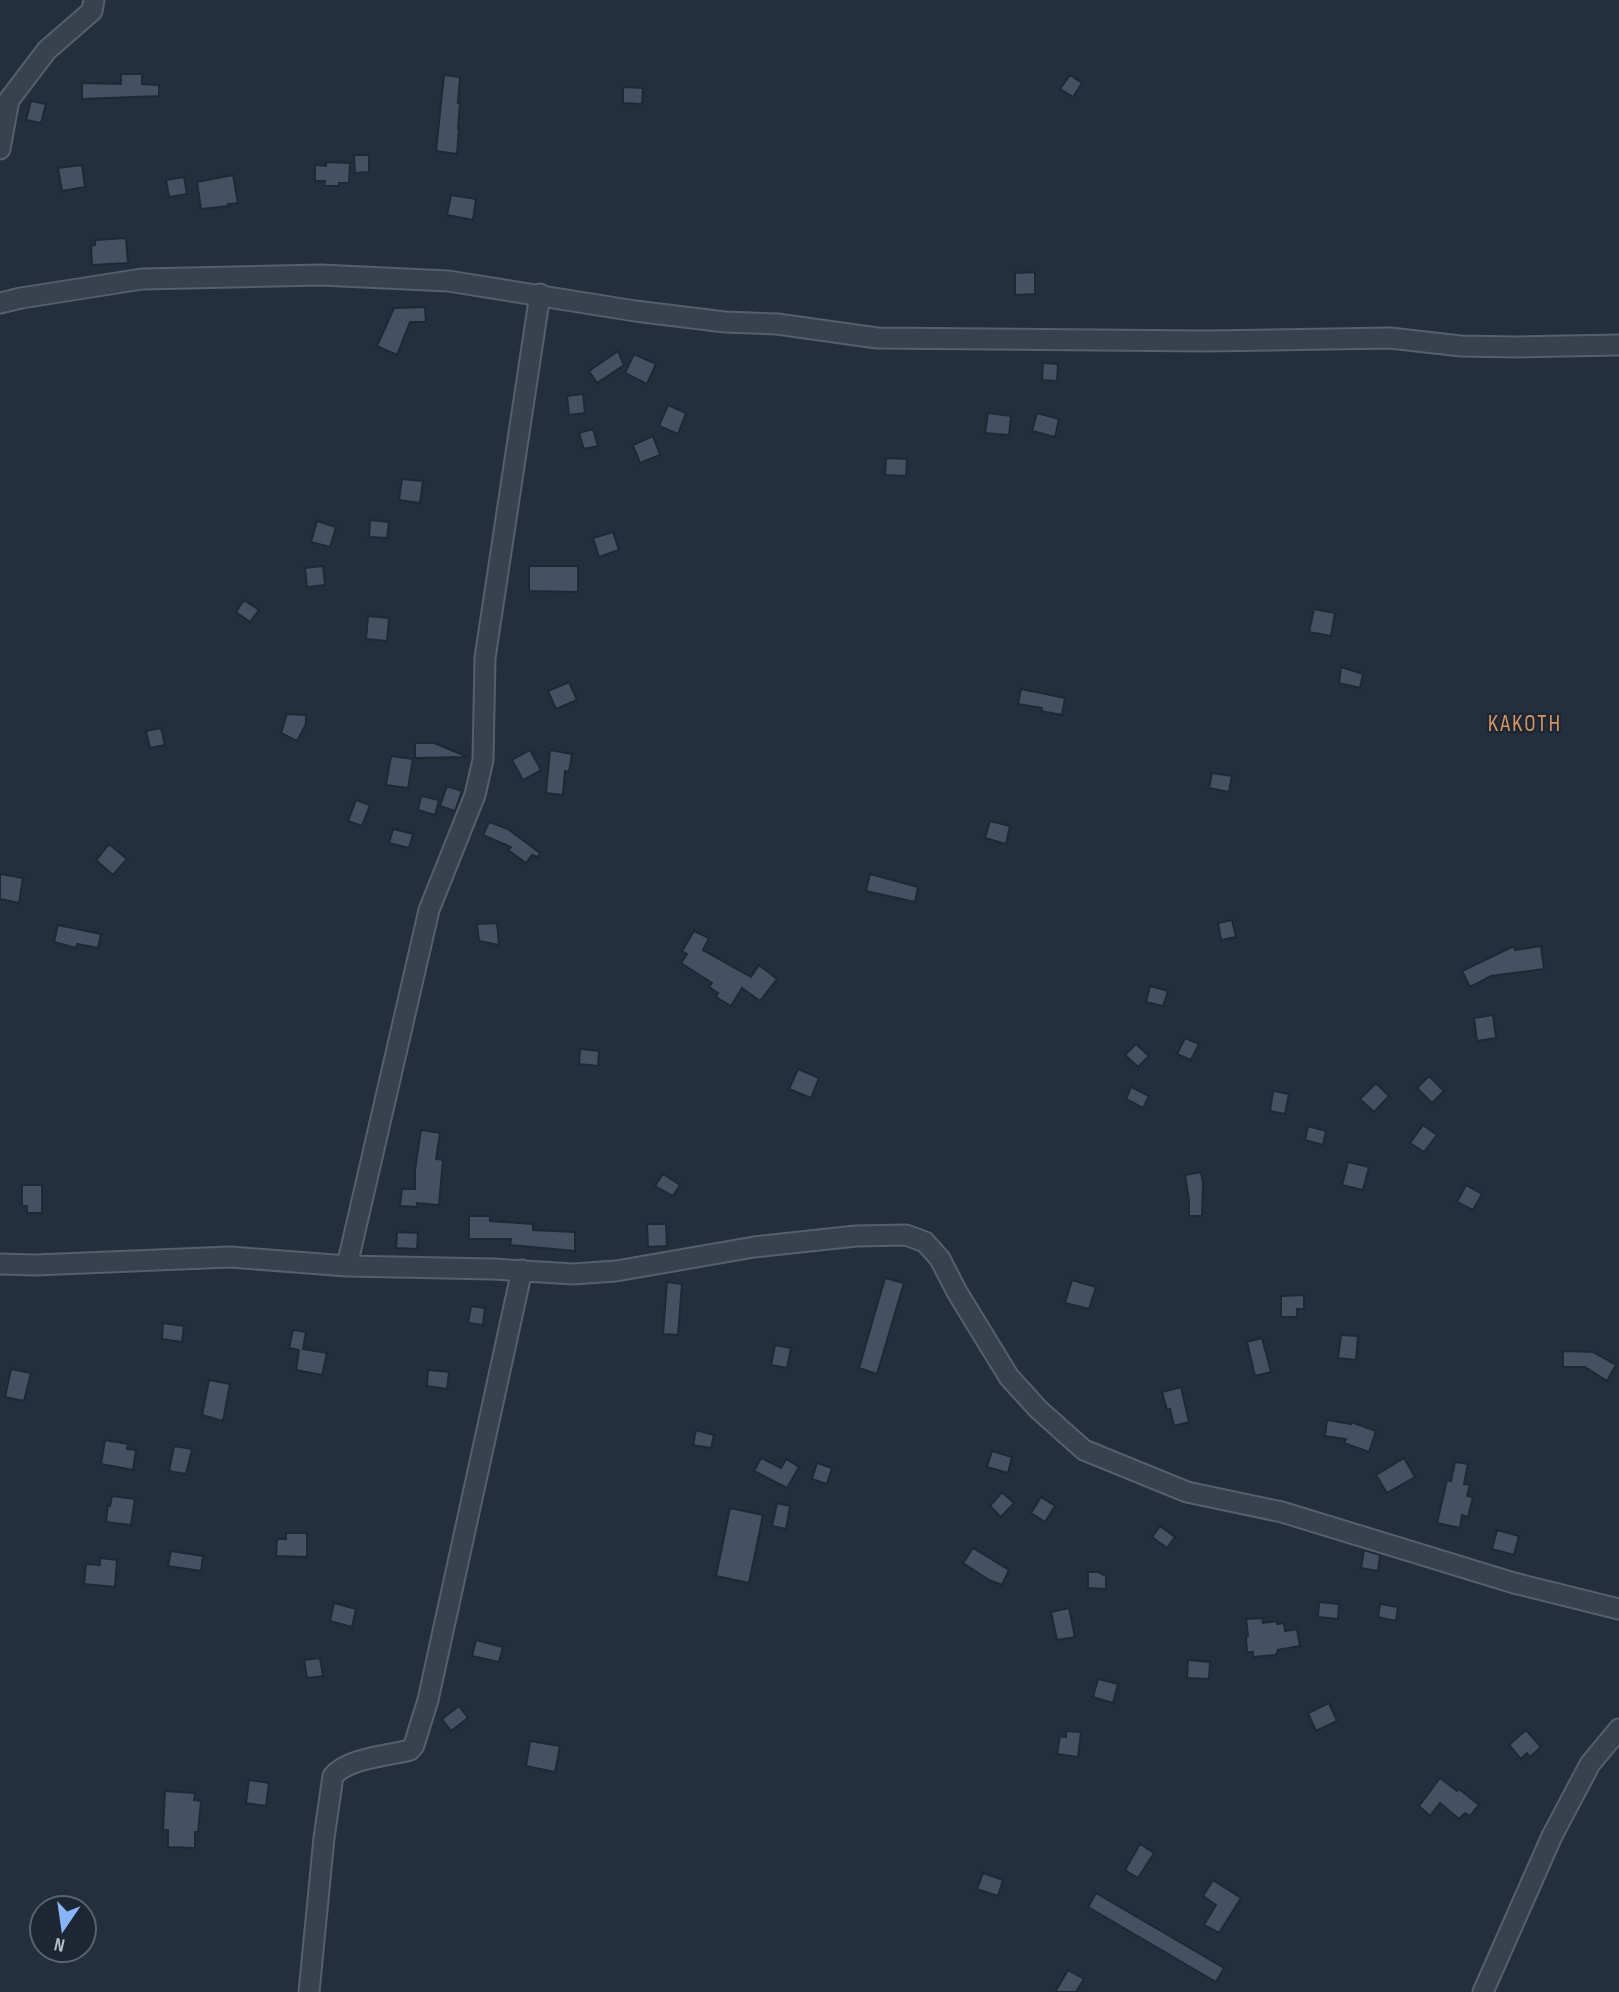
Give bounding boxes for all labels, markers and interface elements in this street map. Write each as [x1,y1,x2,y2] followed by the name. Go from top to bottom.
[1488,710,1562,738] district label: KAKOTH
[28,1894,98,1964] north arrow
[52,1932,67,1956] text: N

